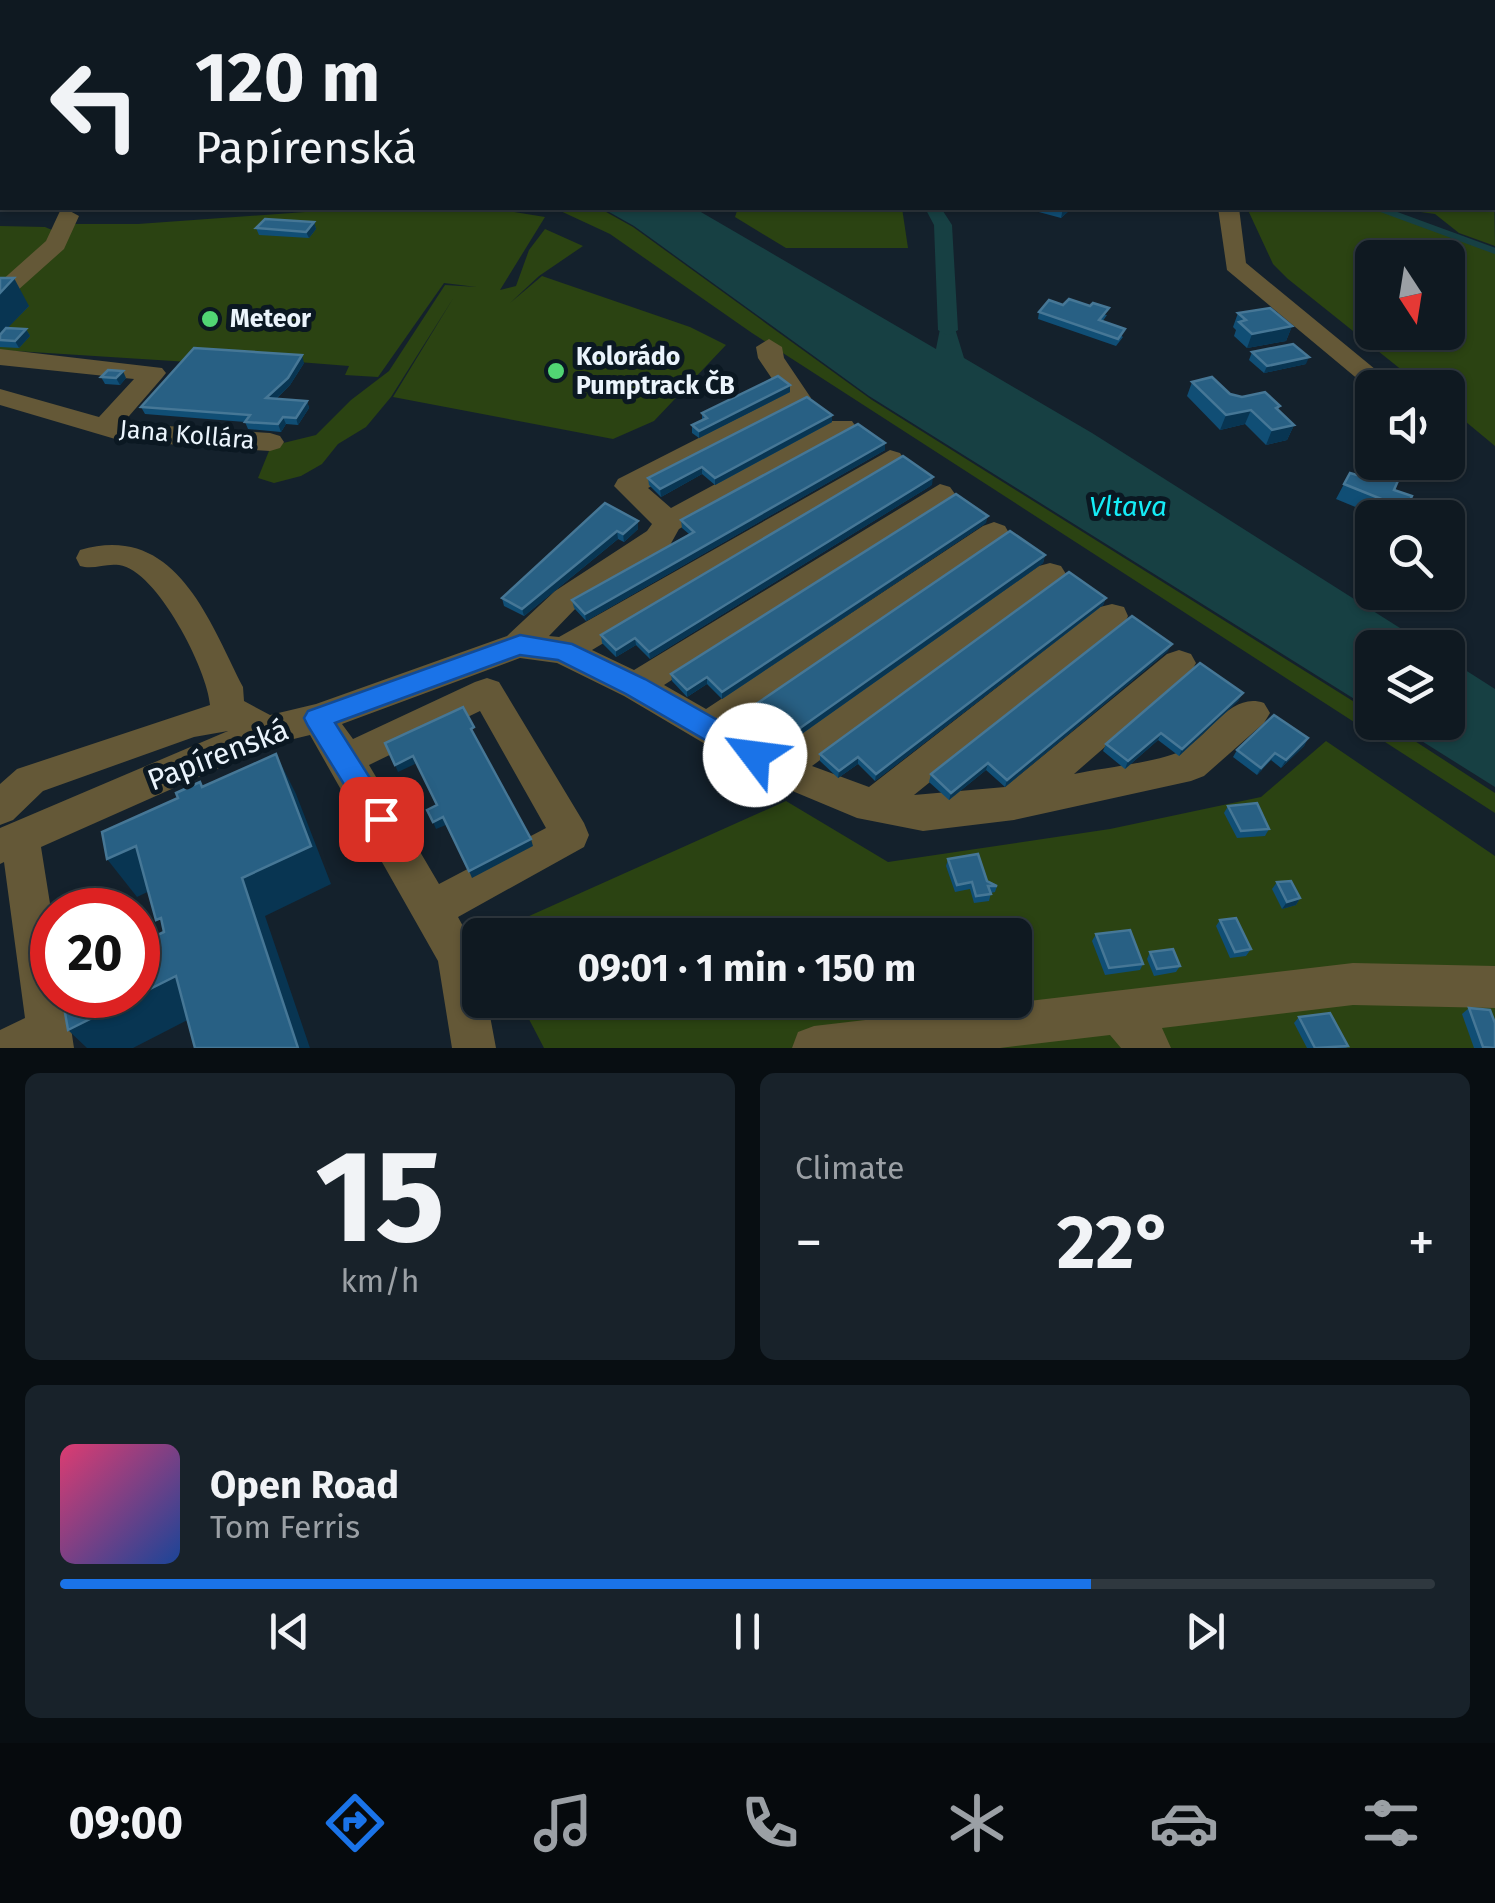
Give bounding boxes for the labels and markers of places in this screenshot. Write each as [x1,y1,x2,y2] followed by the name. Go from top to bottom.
[230,304,312,334] place label: Meteor
[199,308,221,330] marker: Meteor
[576,342,735,401] place label: Kolorádo Pumptrack ČB
[545,360,567,382] marker: Kolorádo Pumptrack ČB
[339,777,424,862] pin

